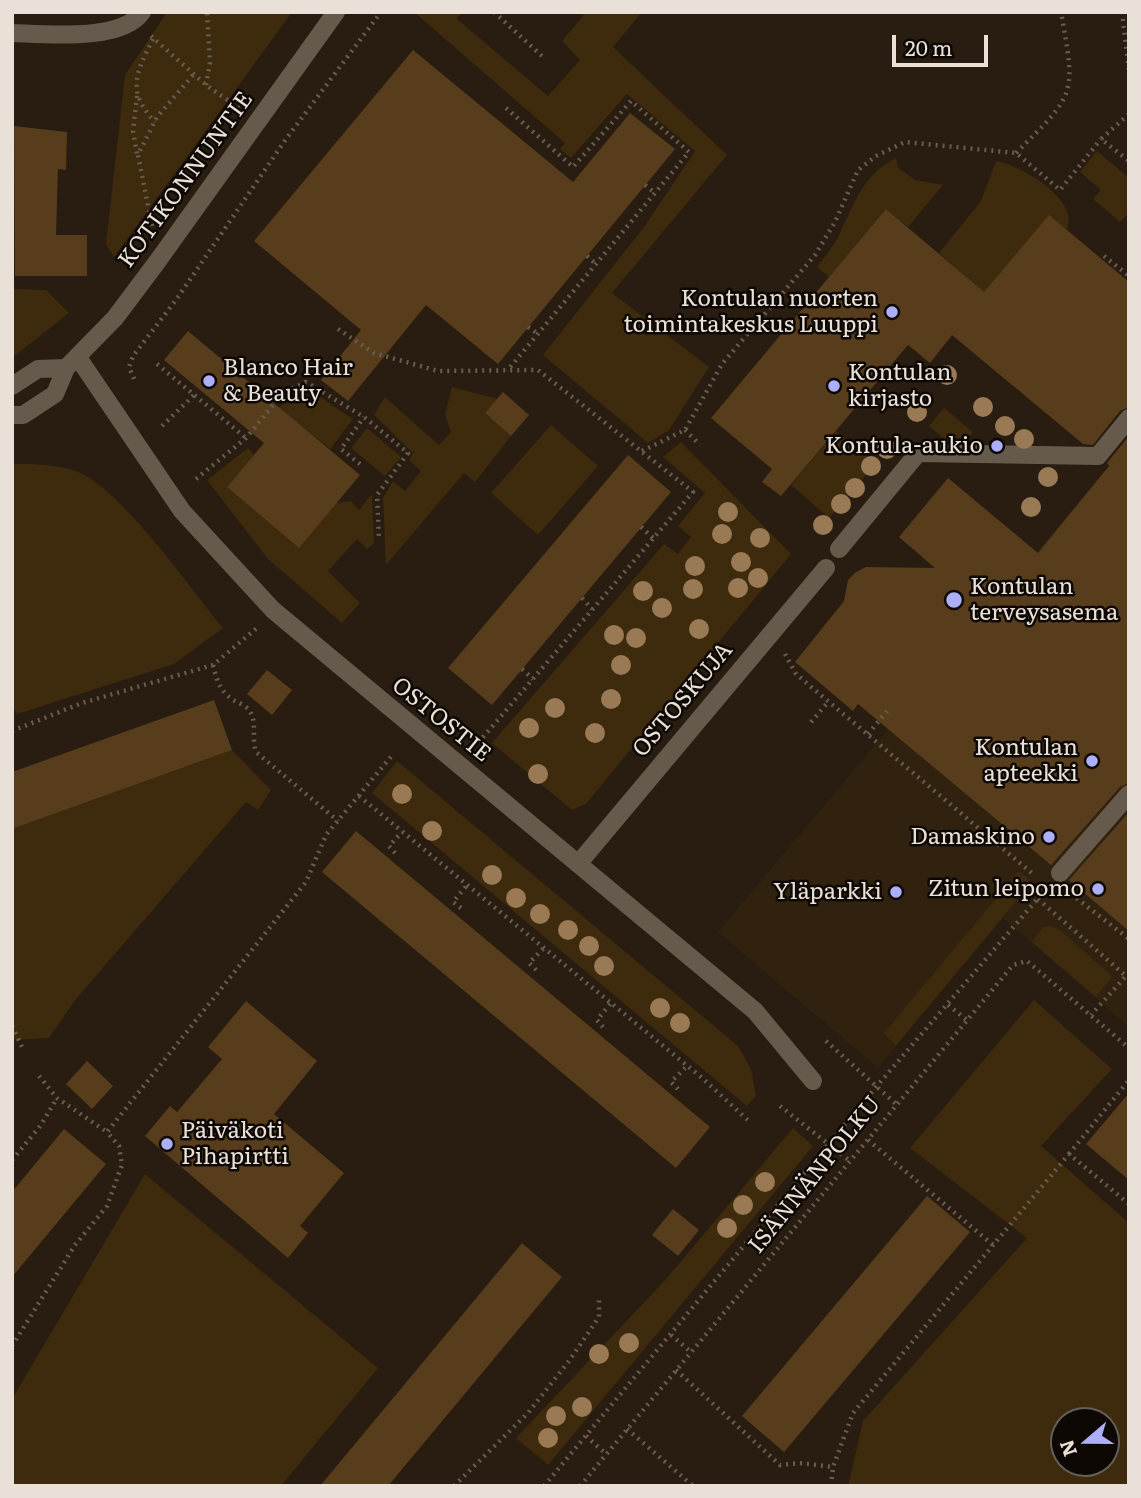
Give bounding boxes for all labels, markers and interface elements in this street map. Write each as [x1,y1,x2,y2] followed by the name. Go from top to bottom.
[896,21,992,65] scale bar
[905,31,952,62] text: 20 m
[113,87,259,273] street label: KOTIKONNUNTIE
[623,285,878,339] place label: Kontulan nuorten toimintakeskus Luuppi
[884,304,900,320] marker: Kontulan nuorten toimintakeskus Luuppi
[223,354,353,408] place label: Blanco Hair & Beauty
[848,359,951,413] place label: Kontulan kirjasto
[201,373,217,389] marker: Blanco Hair & Beauty
[826,378,842,394] marker: Kontulan kirjasto
[825,432,983,460] place label: Kontula-aukio
[989,438,1005,454] marker: Kontula-aukio
[970,573,1118,627] place label: Kontulan terveysasema
[944,590,964,610] marker: Kontulan terveysasema
[627,637,739,763] street label: OSTOSKUJA
[386,672,496,768] street label: OSTOSTIE
[975,734,1078,788] place label: Kontulan apteekki
[1084,753,1100,769] marker: Kontulan apteekki
[910,823,1035,851] place label: Damaskino
[1041,829,1057,845] marker: Damaskino
[928,875,1084,903] place label: Zitun leipomo
[773,878,882,906] place label: Yläparkki
[1090,881,1106,897] marker: Zitun leipomo
[888,884,904,900] marker: Yläparkki
[743,1091,887,1259] street label: ISÄNNÄNPOLKU
[181,1117,289,1171] place label: Päiväkoti Pihapirtti
[159,1136,175,1152] marker: Päiväkoti Pihapirtti
[1050,1407,1120,1477] north arrow
[1051,1436,1083,1461] text: N

